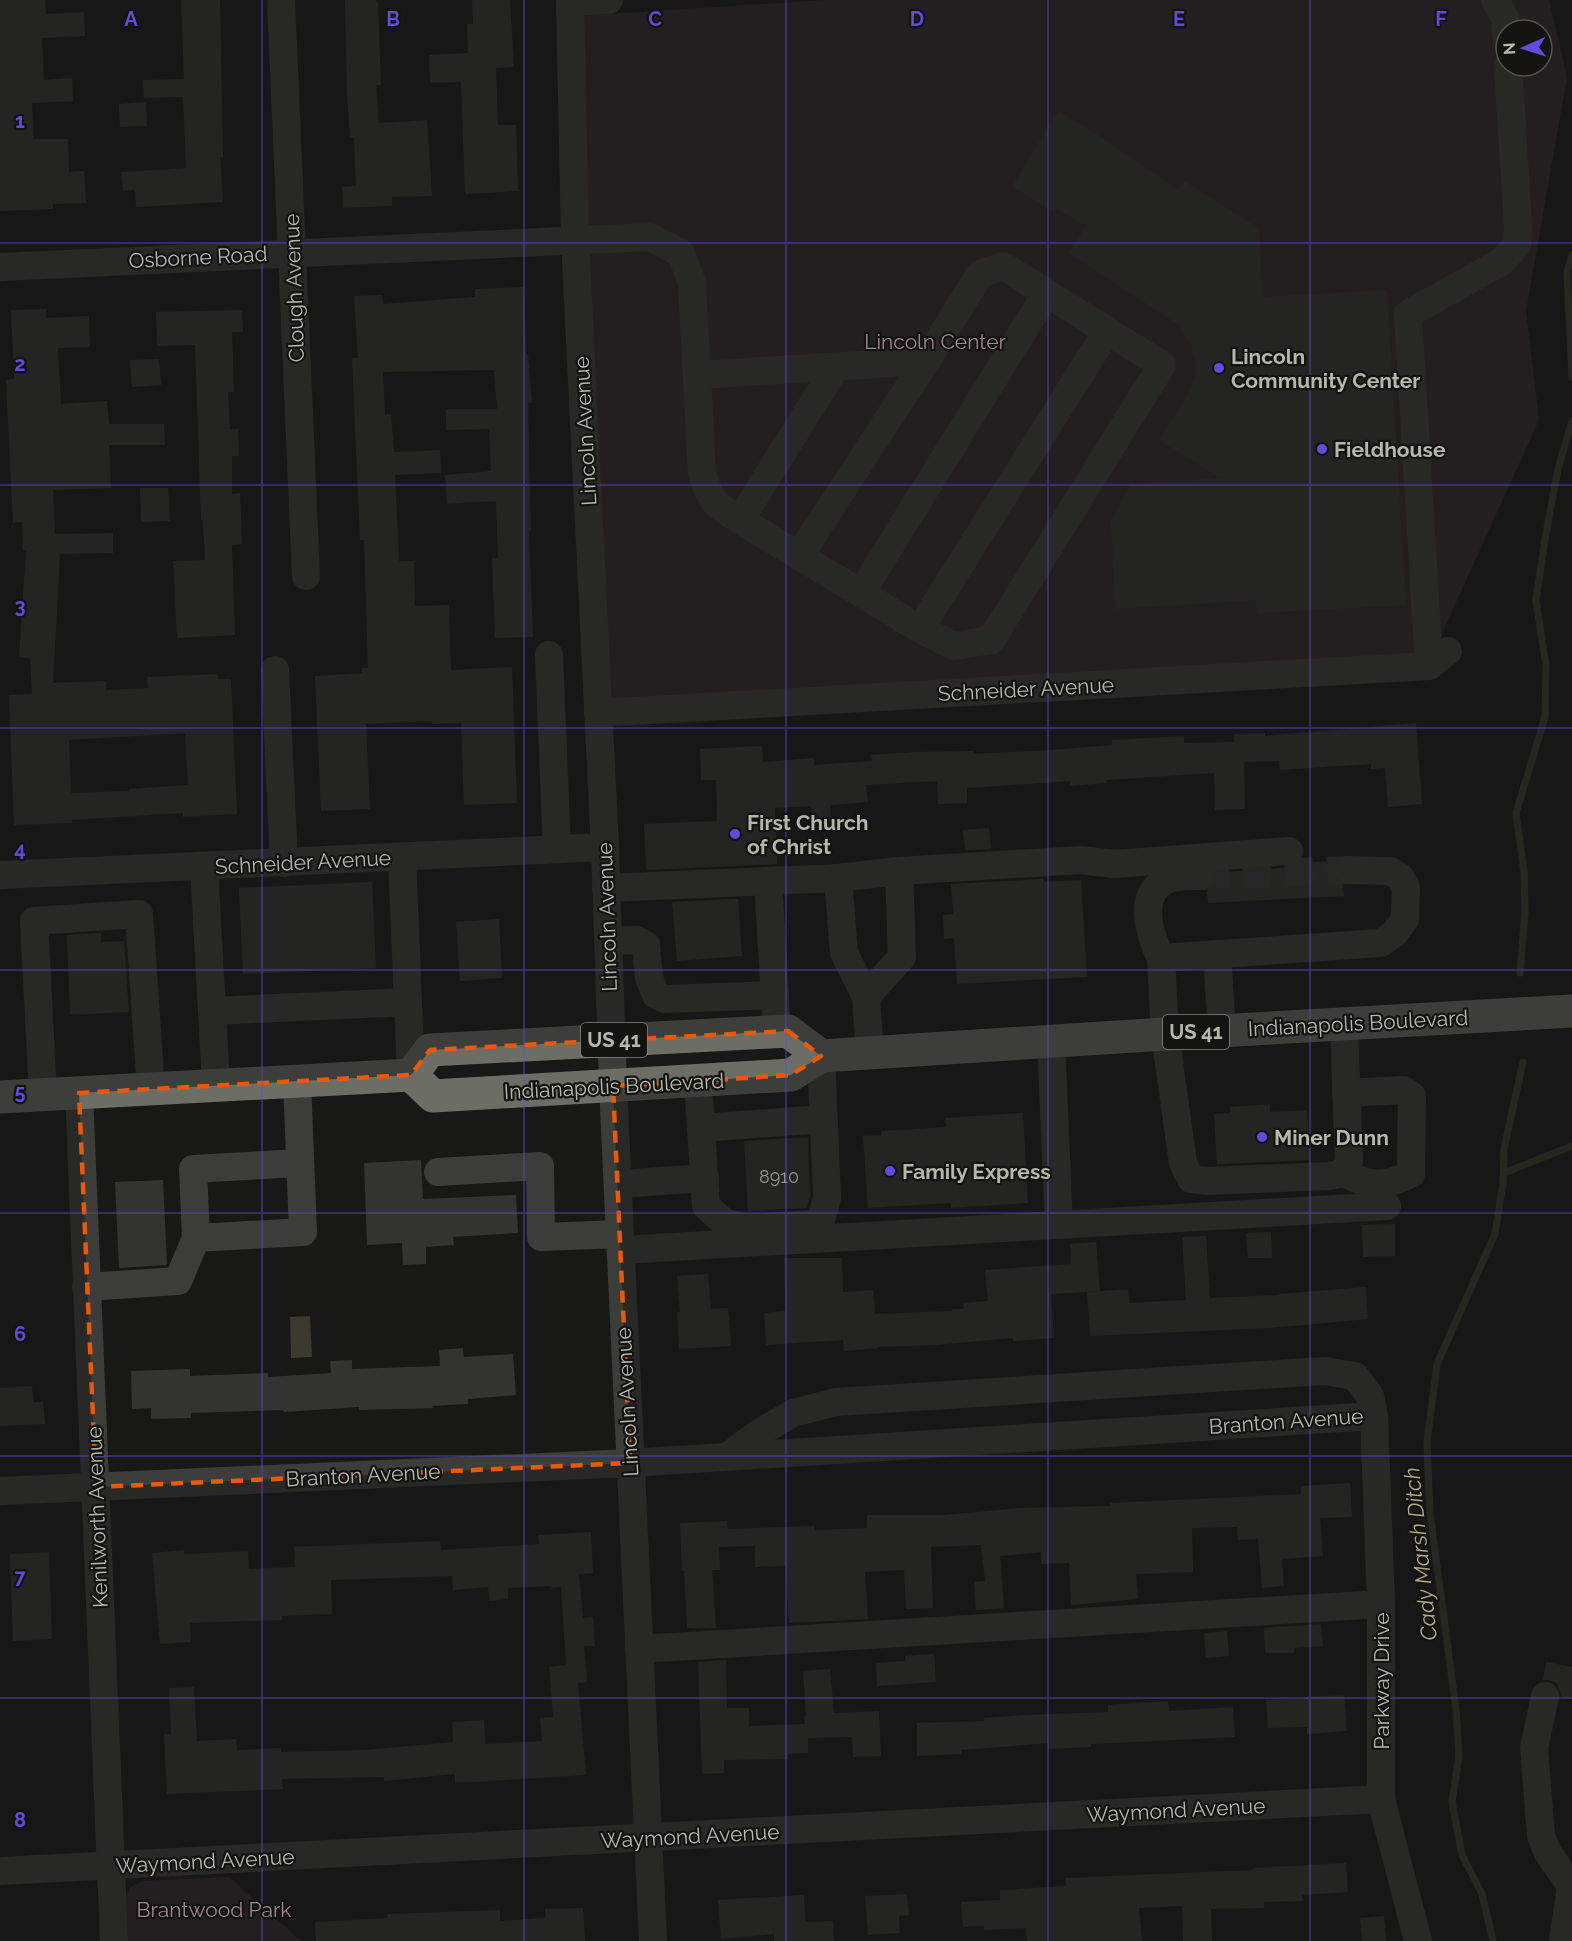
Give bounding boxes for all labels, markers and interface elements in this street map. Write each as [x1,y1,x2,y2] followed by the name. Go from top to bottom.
[124,7,138,31] text: A
[386,7,400,31] text: B
[648,7,662,31] text: C
[910,7,924,31] text: D
[1173,7,1185,31] text: E
[1435,7,1447,31] text: F
[1494,18,1554,78] north arrow
[1500,42,1519,55] text: N
[15,109,25,133] text: 1
[279,213,309,363] street label: Clough Avenue
[128,241,268,273] street label: Osborne Road
[864,329,1006,354] park label: Lincoln Center
[1231,344,1420,393] place label: Lincoln Community Center
[14,352,26,376] text: 2
[569,356,601,506] street label: Lincoln Avenue
[1212,361,1226,375] marker: Lincoln Community Center
[1334,437,1446,462] place label: Fieldhouse
[1315,442,1329,456] marker: Fieldhouse
[14,594,26,618] text: 3
[937,672,1115,706] street label: Schneider Avenue
[747,810,869,859] place label: First Church of Christ
[728,827,742,841] marker: First Church of Christ
[14,837,26,861] text: 4
[592,842,622,992] street label: Lincoln Avenue
[214,845,392,879] street label: Schneider Avenue
[1247,1005,1469,1041] street label: Indianapolis Boulevard
[1163,1015,1229,1049] road number: US 41
[581,1023,647,1057] road number: US 41
[503,1068,725,1104] street label: Indianapolis Boulevard
[14,1080,26,1104] text: 5
[1274,1125,1389,1150] place label: Miner Dunn
[1255,1130,1269,1144] marker: Miner Dunn
[902,1159,1051,1184] place label: Family Express
[883,1164,897,1178] marker: Family Express
[759,1166,799,1187] house number: 8910
[14,1322,26,1346] text: 6
[611,1327,643,1477] street label: Lincoln Avenue
[1208,1403,1364,1439] street label: Branton Avenue
[81,1426,113,1608] street label: Kenilworth Avenue
[285,1458,441,1492] street label: Branton Avenue
[1398,1466,1442,1642] water label: Cady Marsh Ditch
[14,1565,26,1589] text: 7
[1369,1612,1394,1750] street label: Parkway Drive
[1086,1793,1266,1827] street label: Waymond Avenue
[14,1808,26,1832] text: 8
[600,1819,780,1853] street label: Waymond Avenue
[115,1844,295,1878] street label: Waymond Avenue
[137,1897,291,1922] park label: Brantwood Park

